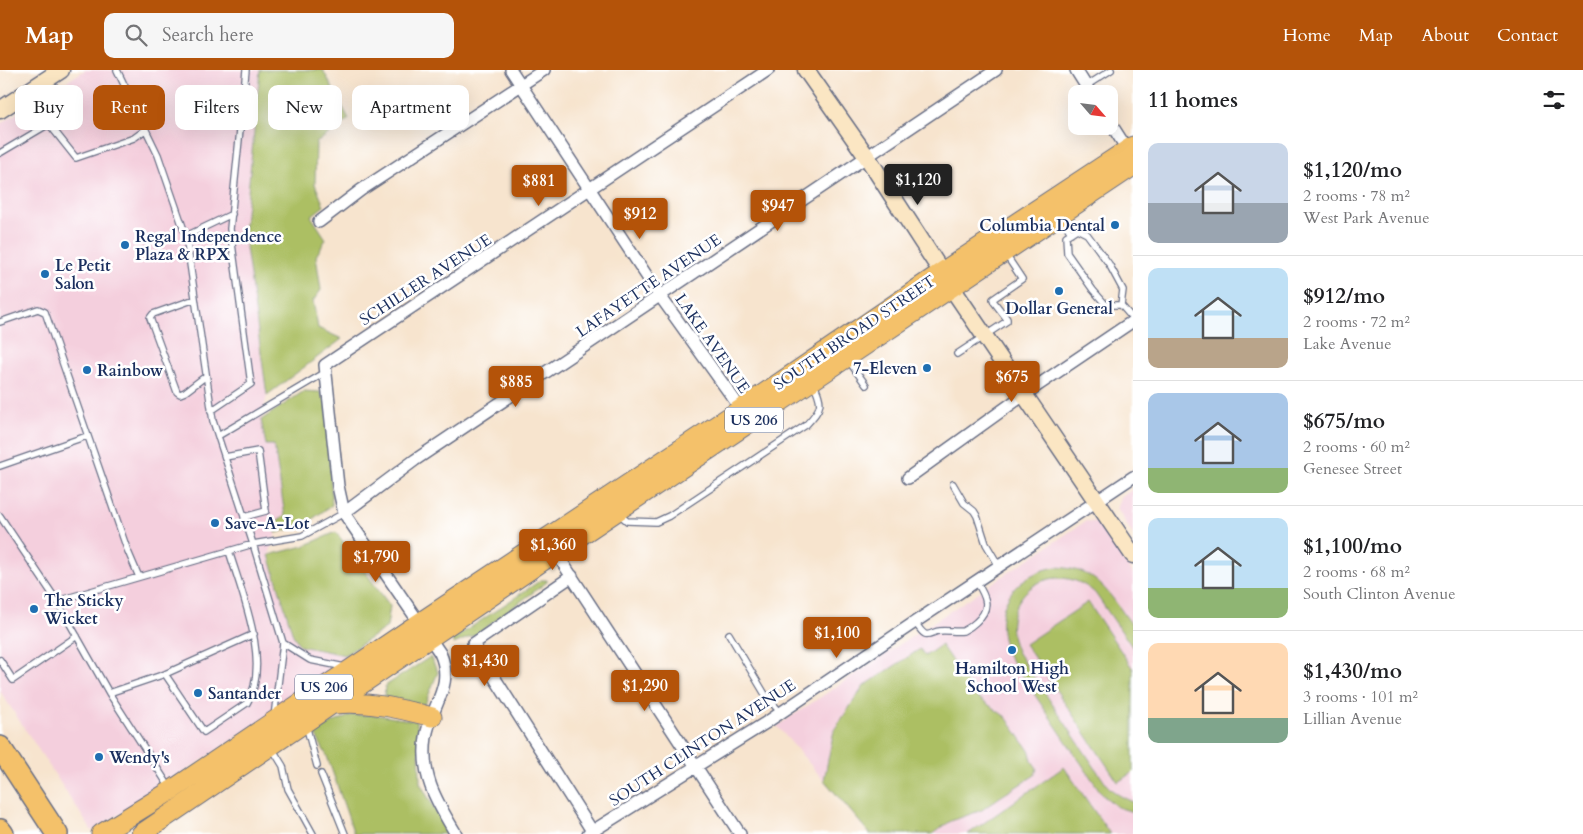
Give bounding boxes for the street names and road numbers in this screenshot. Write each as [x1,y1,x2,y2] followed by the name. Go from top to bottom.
[355,229,496,331] street label: SCHILLER AVENUE
[572,229,726,343] street label: LAFAYETTE AVENUE
[769,270,940,395] street label: SOUTH BROAD STREET
[670,289,755,398] street label: LAKE AVENUE
[725,408,783,432] road number: US 206
[295,674,353,700] road number: US 206
[605,674,800,812] street label: SOUTH CLINTON AVENUE

